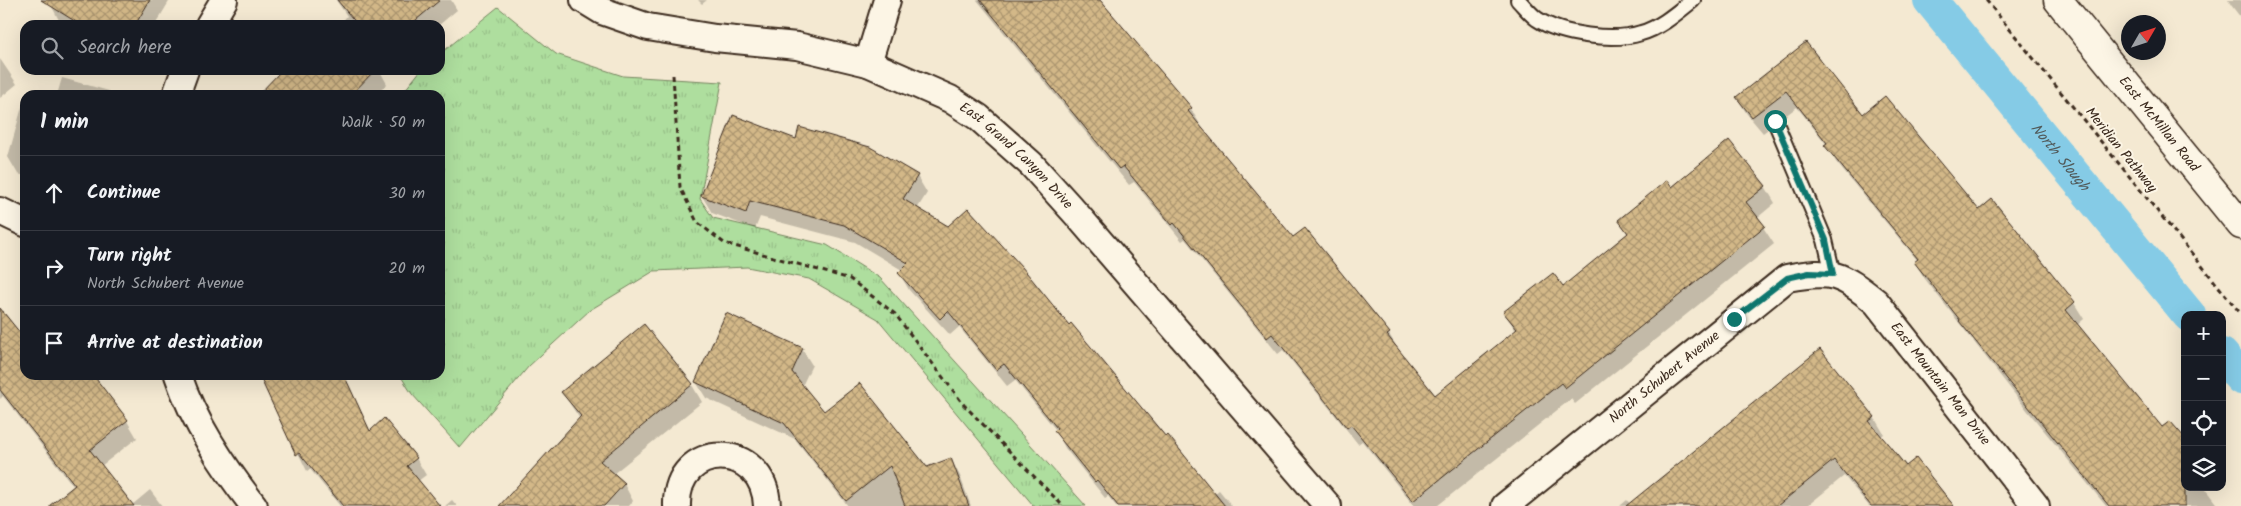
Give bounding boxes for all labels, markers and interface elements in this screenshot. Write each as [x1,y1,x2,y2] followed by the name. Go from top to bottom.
[2121,15,2166,60] north arrow
[20,20,445,75] search box
[78,33,172,63] text: Search here
[38,34,66,62] icon: search
[2113,71,2205,178] street label: East McMillan Road
[955,97,1078,215] street label: East Grand Canyon Drive
[2079,102,2163,198] street label: Meridian Pathway
[40,106,89,139] text: 1 min
[341,110,425,135] text: Walk · 50 m
[1764,110,1787,133] route start
[2024,118,2096,199] water label: North Slough
[87,178,160,208] text: Continue
[40,179,68,207] icon: ahead
[389,181,425,206] text: 30 m
[87,241,172,271] text: Turn right
[40,254,68,282] icon: right
[389,256,425,281] text: 20 m
[87,271,244,296] text: North Schubert Avenue
[1723,308,1746,331] route end
[2181,311,2226,491] map controls
[2181,311,2226,356] button: +
[1885,317,1996,451] street label: East Mountain Man Drive
[1604,325,1725,429] street label: North Schubert Avenue
[87,328,263,358] text: Arrive at destination
[40,329,68,357] icon: arrive
[2181,356,2226,401] button: −
[2181,401,2226,446] button: locate
[2181,446,2226,491] button: layers

